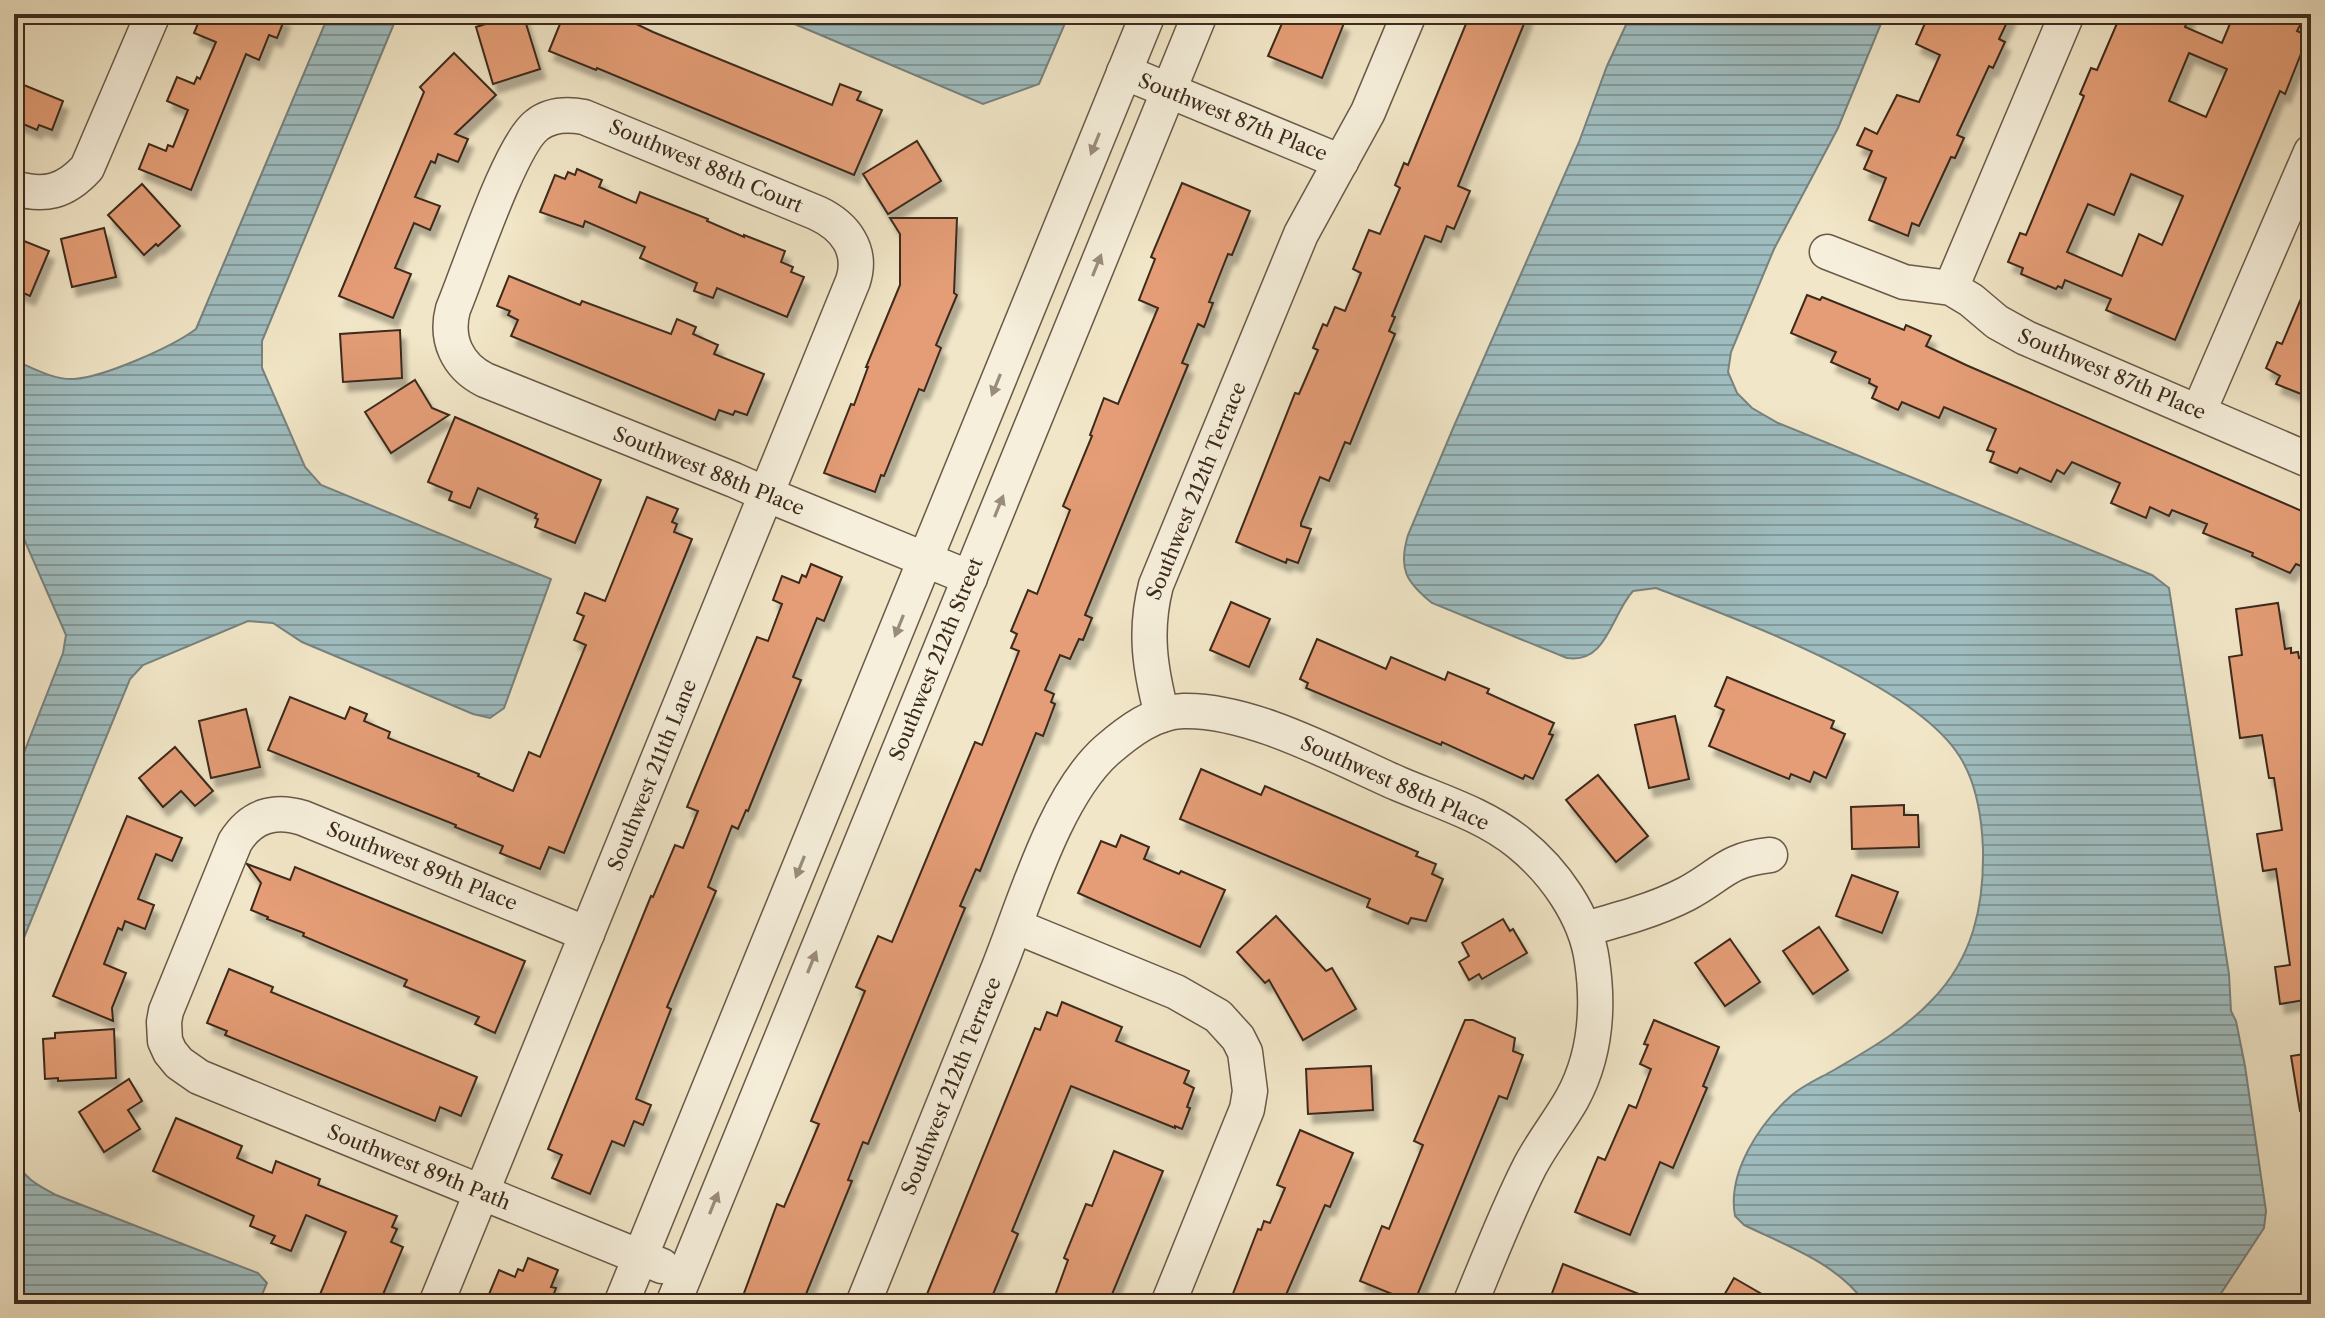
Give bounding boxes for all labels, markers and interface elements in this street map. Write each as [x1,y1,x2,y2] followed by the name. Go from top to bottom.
[1135,68,1331,166] street label: Southwest 87th Place
[606,114,806,218] street label: Southwest 88th Court
[1088,132,1101,156] one-way arrow
[1091,253,1104,277] one-way arrow
[2014,324,2210,424] street label: Southwest 87th Place
[990,373,1003,397] one-way arrow
[1141,379,1251,603] street label: Southwest 212th Terrace
[610,422,808,520] street label: Southwest 88th Place
[993,494,1006,518] one-way arrow
[884,554,988,764] street label: Southwest 212th Street
[892,614,905,638] one-way arrow
[603,676,701,874] street label: Southwest 211th Lane
[1297,731,1493,835] street label: Southwest 88th Place
[323,817,521,915] street label: Southwest 89th Place
[794,855,807,879] one-way arrow
[806,951,819,974] one-way arrow
[896,974,1006,1198] street label: Southwest 212th Terrace
[324,1119,515,1215] street label: Southwest 89th Path
[708,1191,721,1215] one-way arrow

